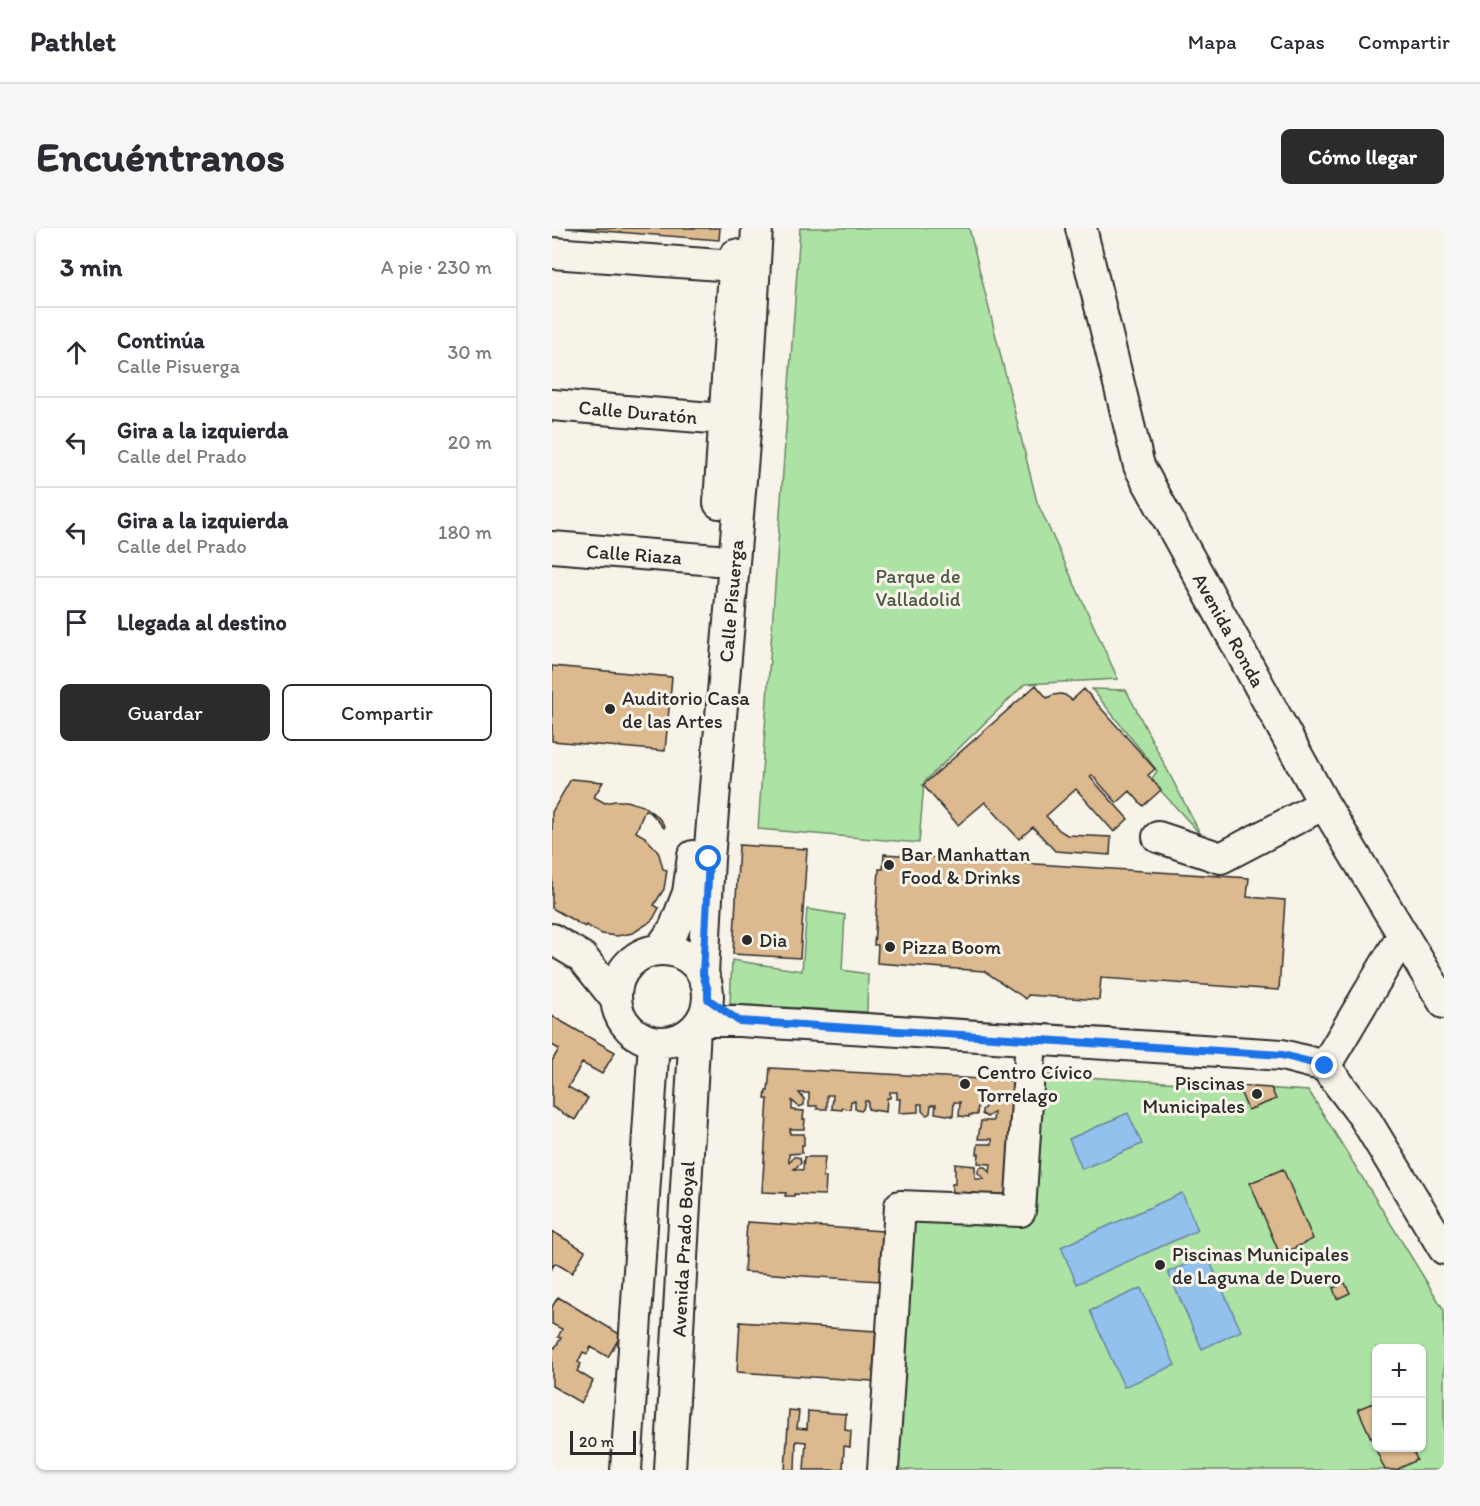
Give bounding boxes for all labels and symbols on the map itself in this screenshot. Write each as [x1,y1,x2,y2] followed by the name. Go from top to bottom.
[578,395,699,429] street label: Calle Duratón
[714,538,748,663] street label: Calle Pisuerga
[585,539,683,569] street label: Calle Riaza
[875,564,961,611] park label: Parque de Valladolid
[1188,569,1270,691] street label: Avenida Ronda
[622,686,750,733] place label: Auditorio Casa de las Artes
[603,702,617,716] marker: Auditorio Casa de las Artes
[901,842,1030,889] place label: Bar Manhattan Food & Drinks
[695,845,721,871] route start
[882,858,896,872] marker: Bar Manhattan Food & Drinks
[759,928,787,952] place label: Dia
[740,933,754,947] marker: Dia
[902,935,1001,959] place label: Pizza Boom
[883,940,897,954] marker: Pizza Boom
[1311,1052,1337,1078] route end
[977,1060,1092,1107] place label: Centro Cívico Torrelago
[1143,1071,1245,1118] place label: Piscinas Municipales
[958,1077,972,1091] marker: Centro Cívico Torrelago
[1250,1087,1264,1101] marker: Piscinas Municipales
[666,1160,700,1338] street label: Avenida Prado Boyal
[1172,1242,1349,1289] place label: Piscinas Municipales de Laguna de Duero
[1153,1258,1167,1272] marker: Piscinas Municipales de Laguna de Duero
[570,1428,636,1456] scale bar

